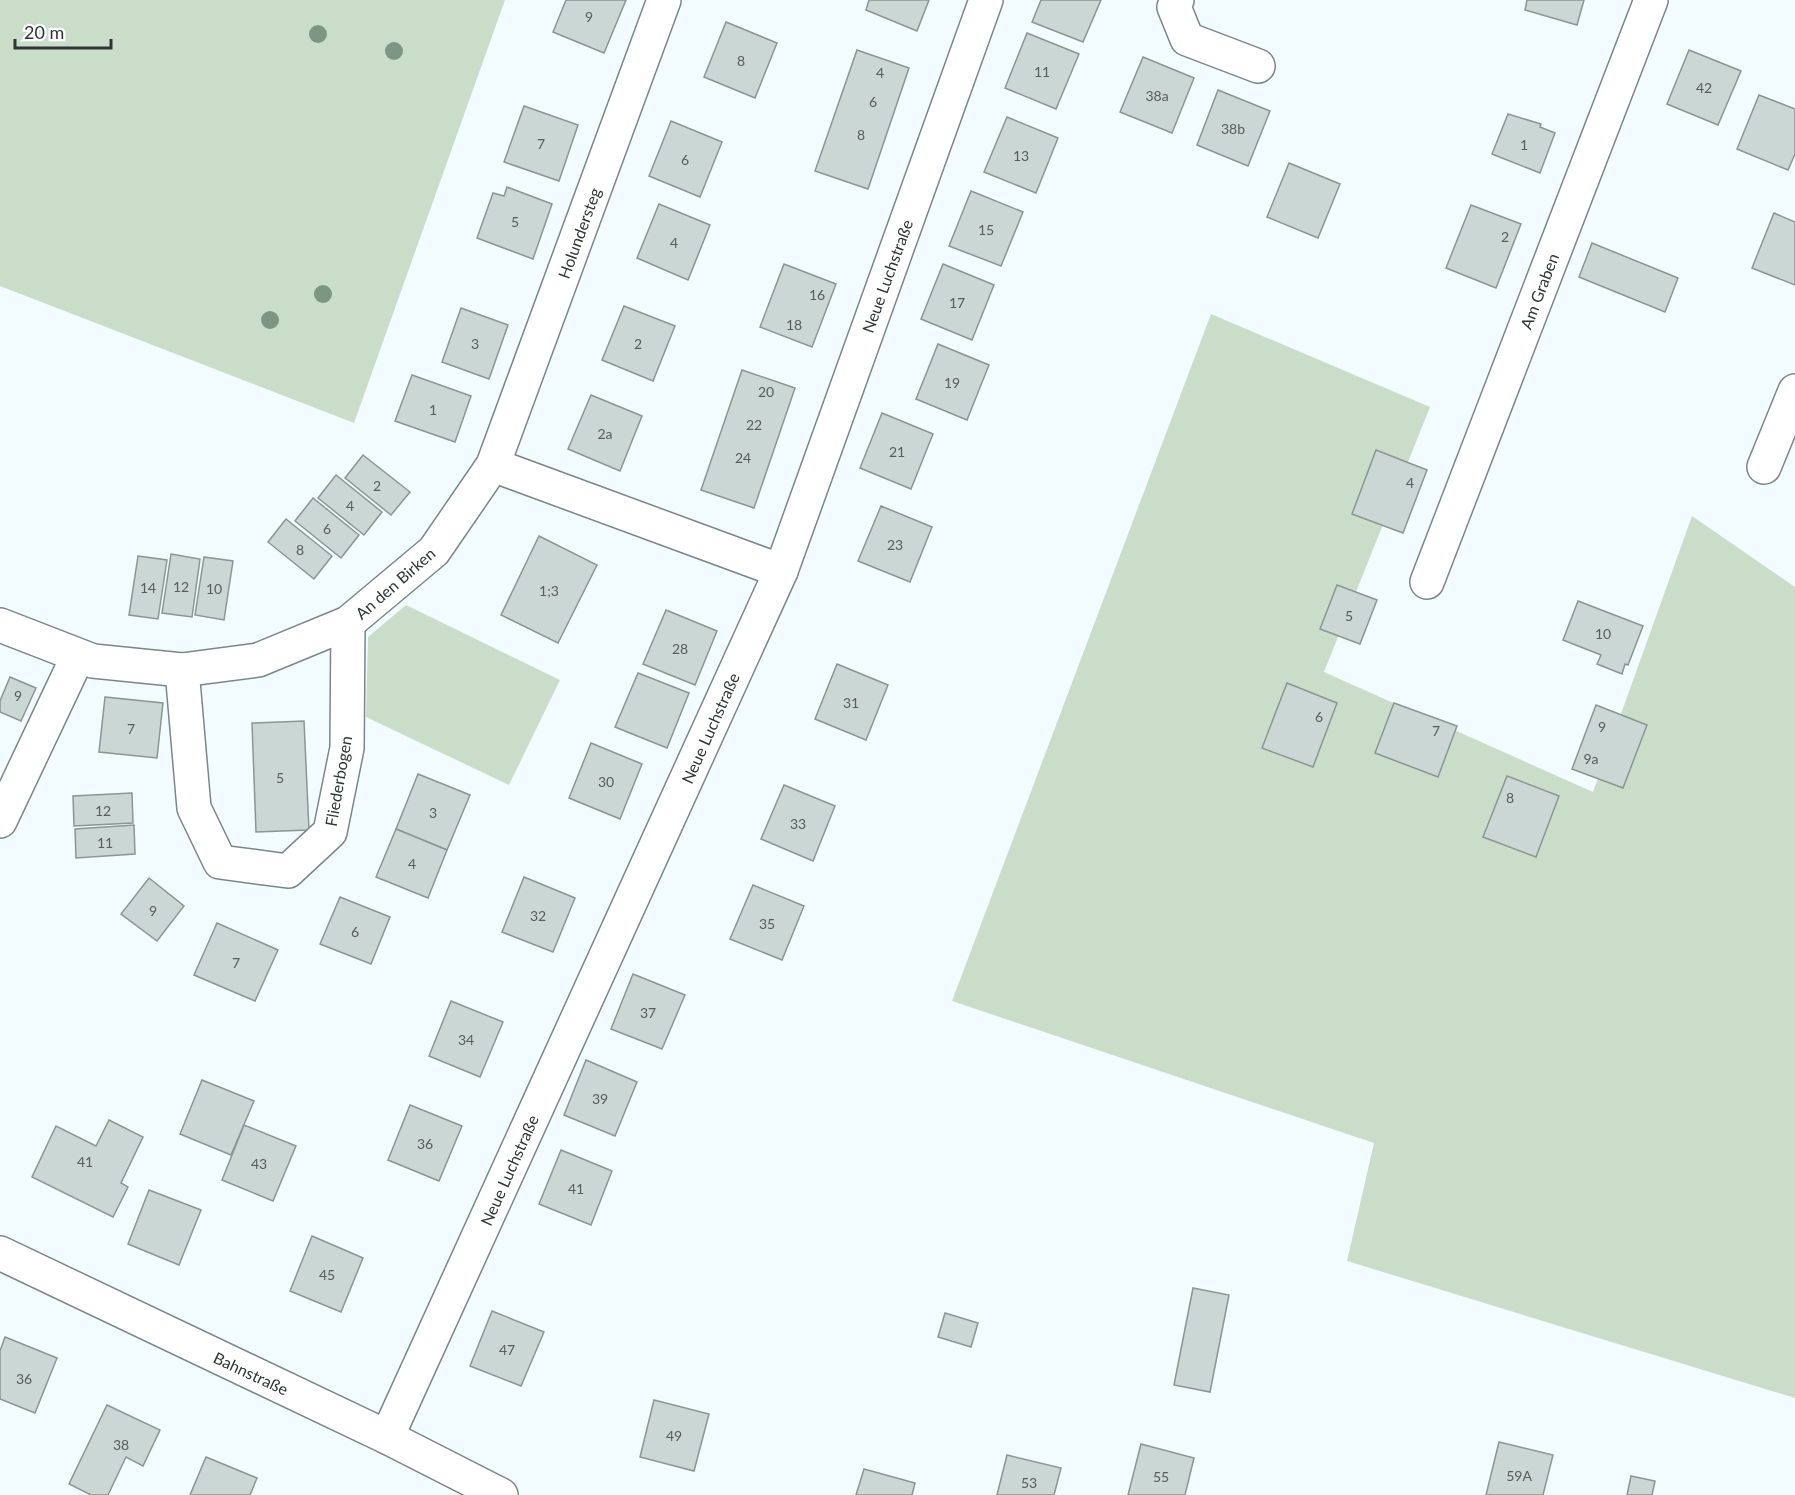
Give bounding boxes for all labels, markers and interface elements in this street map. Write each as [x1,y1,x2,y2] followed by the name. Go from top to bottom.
[585,8,593,25] house number: 9
[15,12,111,50] scale bar
[24,21,64,43] text: 20 m
[737,52,745,69] house number: 8
[1034,63,1050,80] house number: 11
[876,64,884,81] house number: 4
[1696,79,1712,96] house number: 42
[1145,87,1169,104] house number: 38a
[869,93,877,110] house number: 6
[1221,120,1245,137] house number: 38b
[857,126,865,143] house number: 8
[537,135,545,152] house number: 7
[1520,136,1528,153] house number: 1
[1013,147,1029,164] house number: 13
[681,151,689,168] house number: 6
[554,185,604,281] street label: Holundersteg
[511,213,519,230] house number: 5
[858,217,916,335] street label: Neue Luchstraße
[978,221,994,238] house number: 15
[1501,228,1509,245] house number: 2
[670,234,678,251] house number: 4
[1516,250,1562,332] street label: Am Graben
[809,286,825,303] house number: 16
[949,294,965,311] house number: 17
[786,316,802,333] house number: 18
[471,335,479,352] house number: 3
[634,335,642,352] house number: 2
[944,374,960,391] house number: 19
[758,383,774,400] house number: 20
[429,401,437,418] house number: 1
[746,416,762,433] house number: 22
[597,425,613,442] house number: 2a
[889,443,905,460] house number: 21
[735,449,751,466] house number: 24
[1406,474,1414,491] house number: 4
[373,477,381,494] house number: 2
[346,497,354,514] house number: 4
[323,520,331,537] house number: 6
[887,536,903,553] house number: 23
[296,541,304,558] house number: 8
[351,543,439,623] street label: An den Birken
[173,578,189,595] house number: 12
[140,579,156,596] house number: 14
[206,580,222,597] house number: 10
[539,582,559,599] house number: 1;3
[1345,607,1353,624] house number: 5
[1595,625,1611,642] house number: 10
[672,640,688,657] house number: 28
[677,670,743,786] street label: Neue Luchstraße
[14,687,22,704] house number: 9
[843,694,859,711] house number: 31
[1315,708,1323,725] house number: 6
[1598,718,1606,735] house number: 9
[127,720,135,737] house number: 7
[1432,722,1440,739] house number: 7
[321,734,355,828] street label: Fliederbogen
[1583,750,1599,767] house number: 9a
[276,769,284,786] house number: 5
[598,773,614,790] house number: 30
[1506,789,1514,806] house number: 8
[95,802,111,819] house number: 12
[429,804,437,821] house number: 3
[790,815,806,832] house number: 33
[97,834,113,851] house number: 11
[408,855,416,872] house number: 4
[149,902,157,919] house number: 9
[530,907,546,924] house number: 32
[759,915,775,932] house number: 35
[351,923,359,940] house number: 6
[232,954,240,971] house number: 7
[640,1004,656,1021] house number: 37
[458,1031,474,1048] house number: 34
[592,1090,608,1107] house number: 39
[476,1112,542,1228] street label: Neue Luchstraße
[417,1135,433,1152] house number: 36
[77,1153,93,1170] house number: 41
[251,1155,267,1172] house number: 43
[568,1180,584,1197] house number: 41
[319,1266,335,1283] house number: 45
[499,1341,515,1358] house number: 47
[211,1347,291,1399] street label: Bahnstraße
[16,1370,32,1387] house number: 36
[666,1427,682,1444] house number: 49
[113,1436,129,1453] house number: 38
[1506,1467,1532,1484] house number: 59A
[1153,1468,1169,1485] house number: 55
[1021,1474,1037,1491] house number: 53

